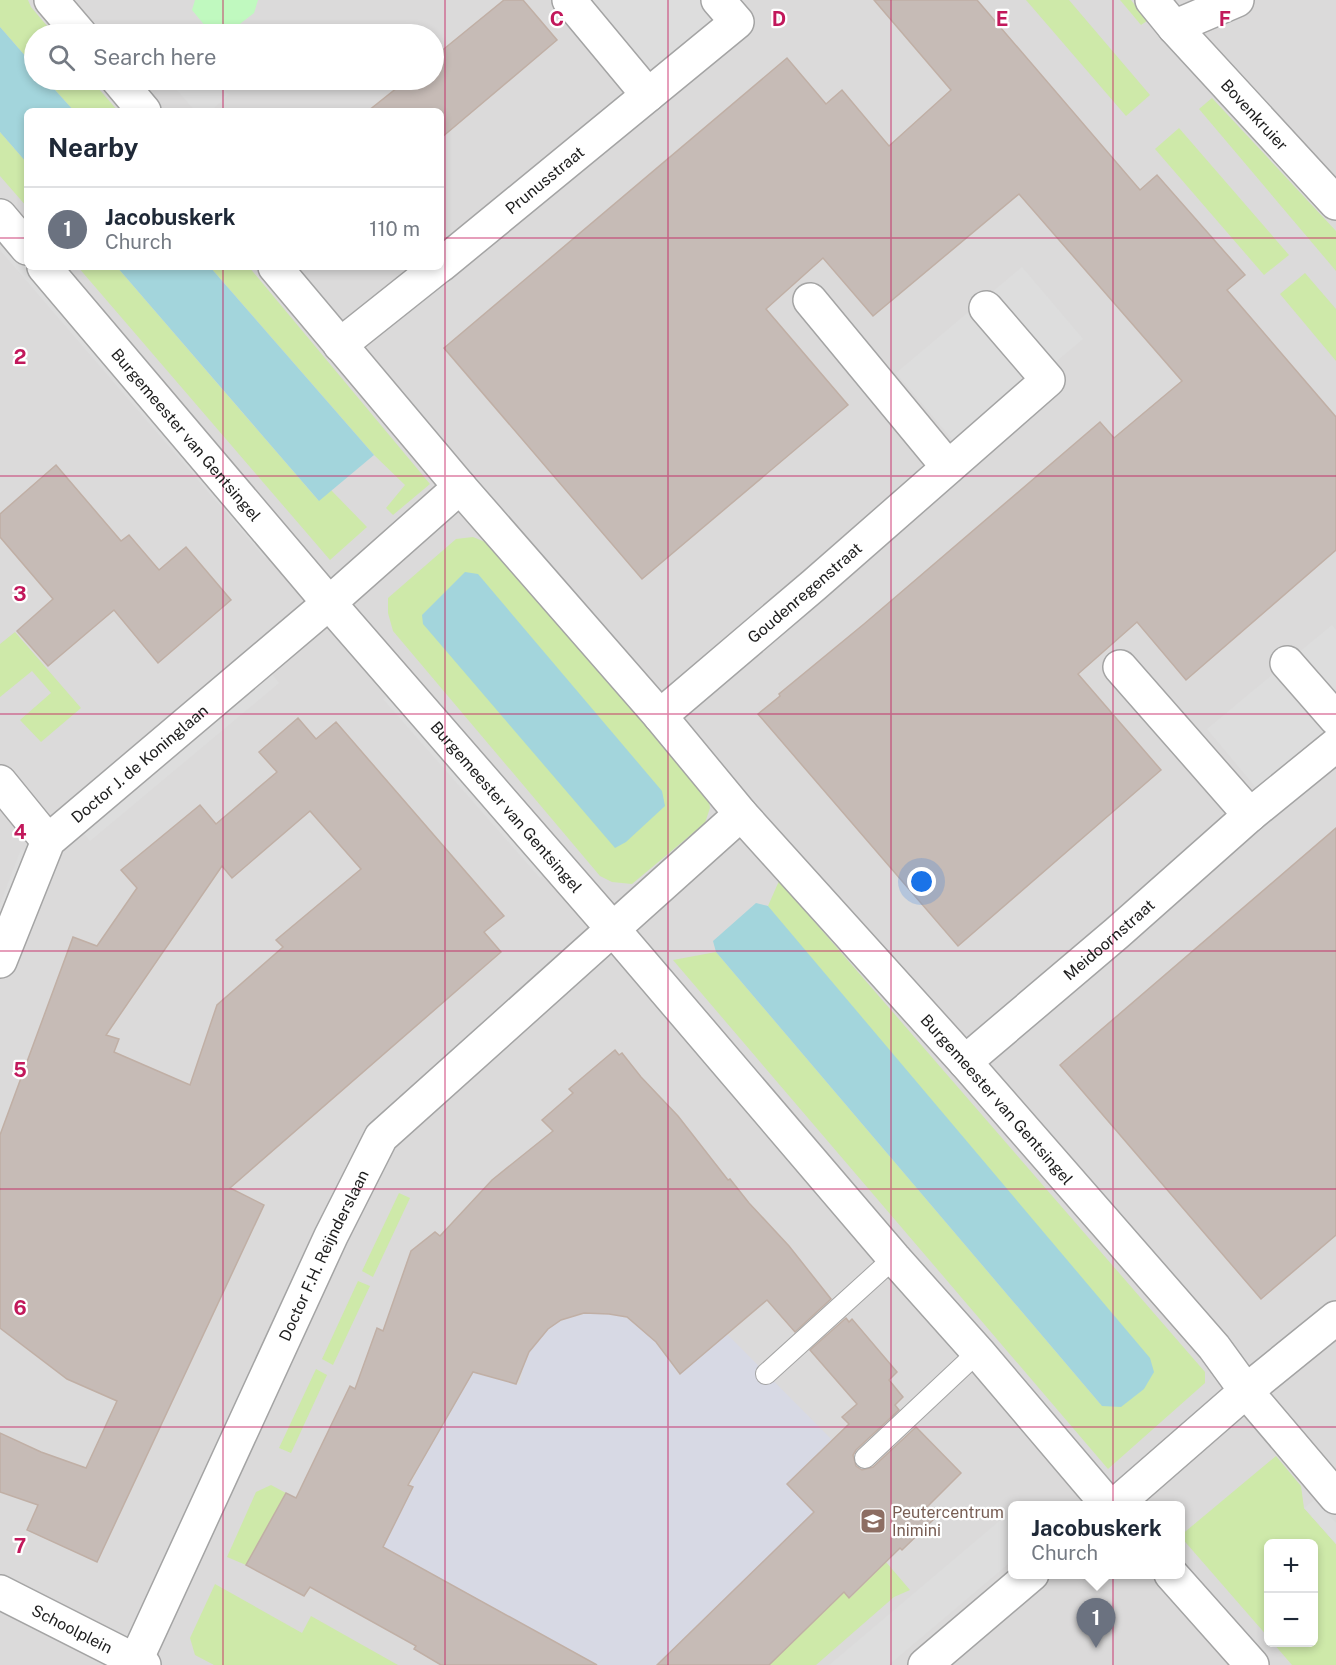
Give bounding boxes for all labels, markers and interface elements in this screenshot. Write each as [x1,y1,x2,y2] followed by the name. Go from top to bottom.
[550,7,564,31] text: C
[772,7,786,31] text: D
[996,7,1008,31] text: E
[1219,7,1231,31] text: F
[24,24,444,90] search box
[45,41,78,74] icon: search
[93,44,217,70] text: Search here
[1217,75,1292,154] street label: Bovenkruier
[48,132,138,163] text: Nearby
[501,142,588,218] street label: Prunusstraat
[105,204,236,230] text: Jacobuskerk
[63,217,72,241] text: 1
[369,217,420,241] text: 110 m
[105,230,172,254] text: Church
[108,344,265,525] street label: Burgemeester van Gentsingel
[14,345,26,369] text: 2
[743,538,866,647] street label: Goudenregenstraat
[13,582,27,606] text: 3
[67,700,212,827] street label: Doctor J. de Koninglaan
[427,717,586,897] street label: Burgemeester van Gentsingel
[13,820,27,844] text: 4
[907,867,936,896] your location
[1060,895,1158,984] street label: Meidoornstraat
[917,1010,1077,1189] street label: Burgemeester van Gentsingel
[13,1058,27,1082] text: 5
[275,1167,372,1344] street label: Doctor F.H. Reijnderslaan
[13,1296,27,1320] text: 6
[1008,1501,1185,1579] popup
[892,1503,1004,1540] place label: Peutercentrum Inimini
[858,1506,888,1536] school or university icon: Peutercentrum Inimini
[1031,1515,1162,1541] text: Jacobuskerk
[14,1534,26,1558] text: 7
[1264,1539,1318,1647] map controls
[1264,1539,1318,1593] button: +
[1031,1541,1098,1565] text: Church
[1264,1593,1318,1647] button: −
[1076,1598,1116,1648] pin: 1
[29,1600,116,1657] street label: Schoolplein

